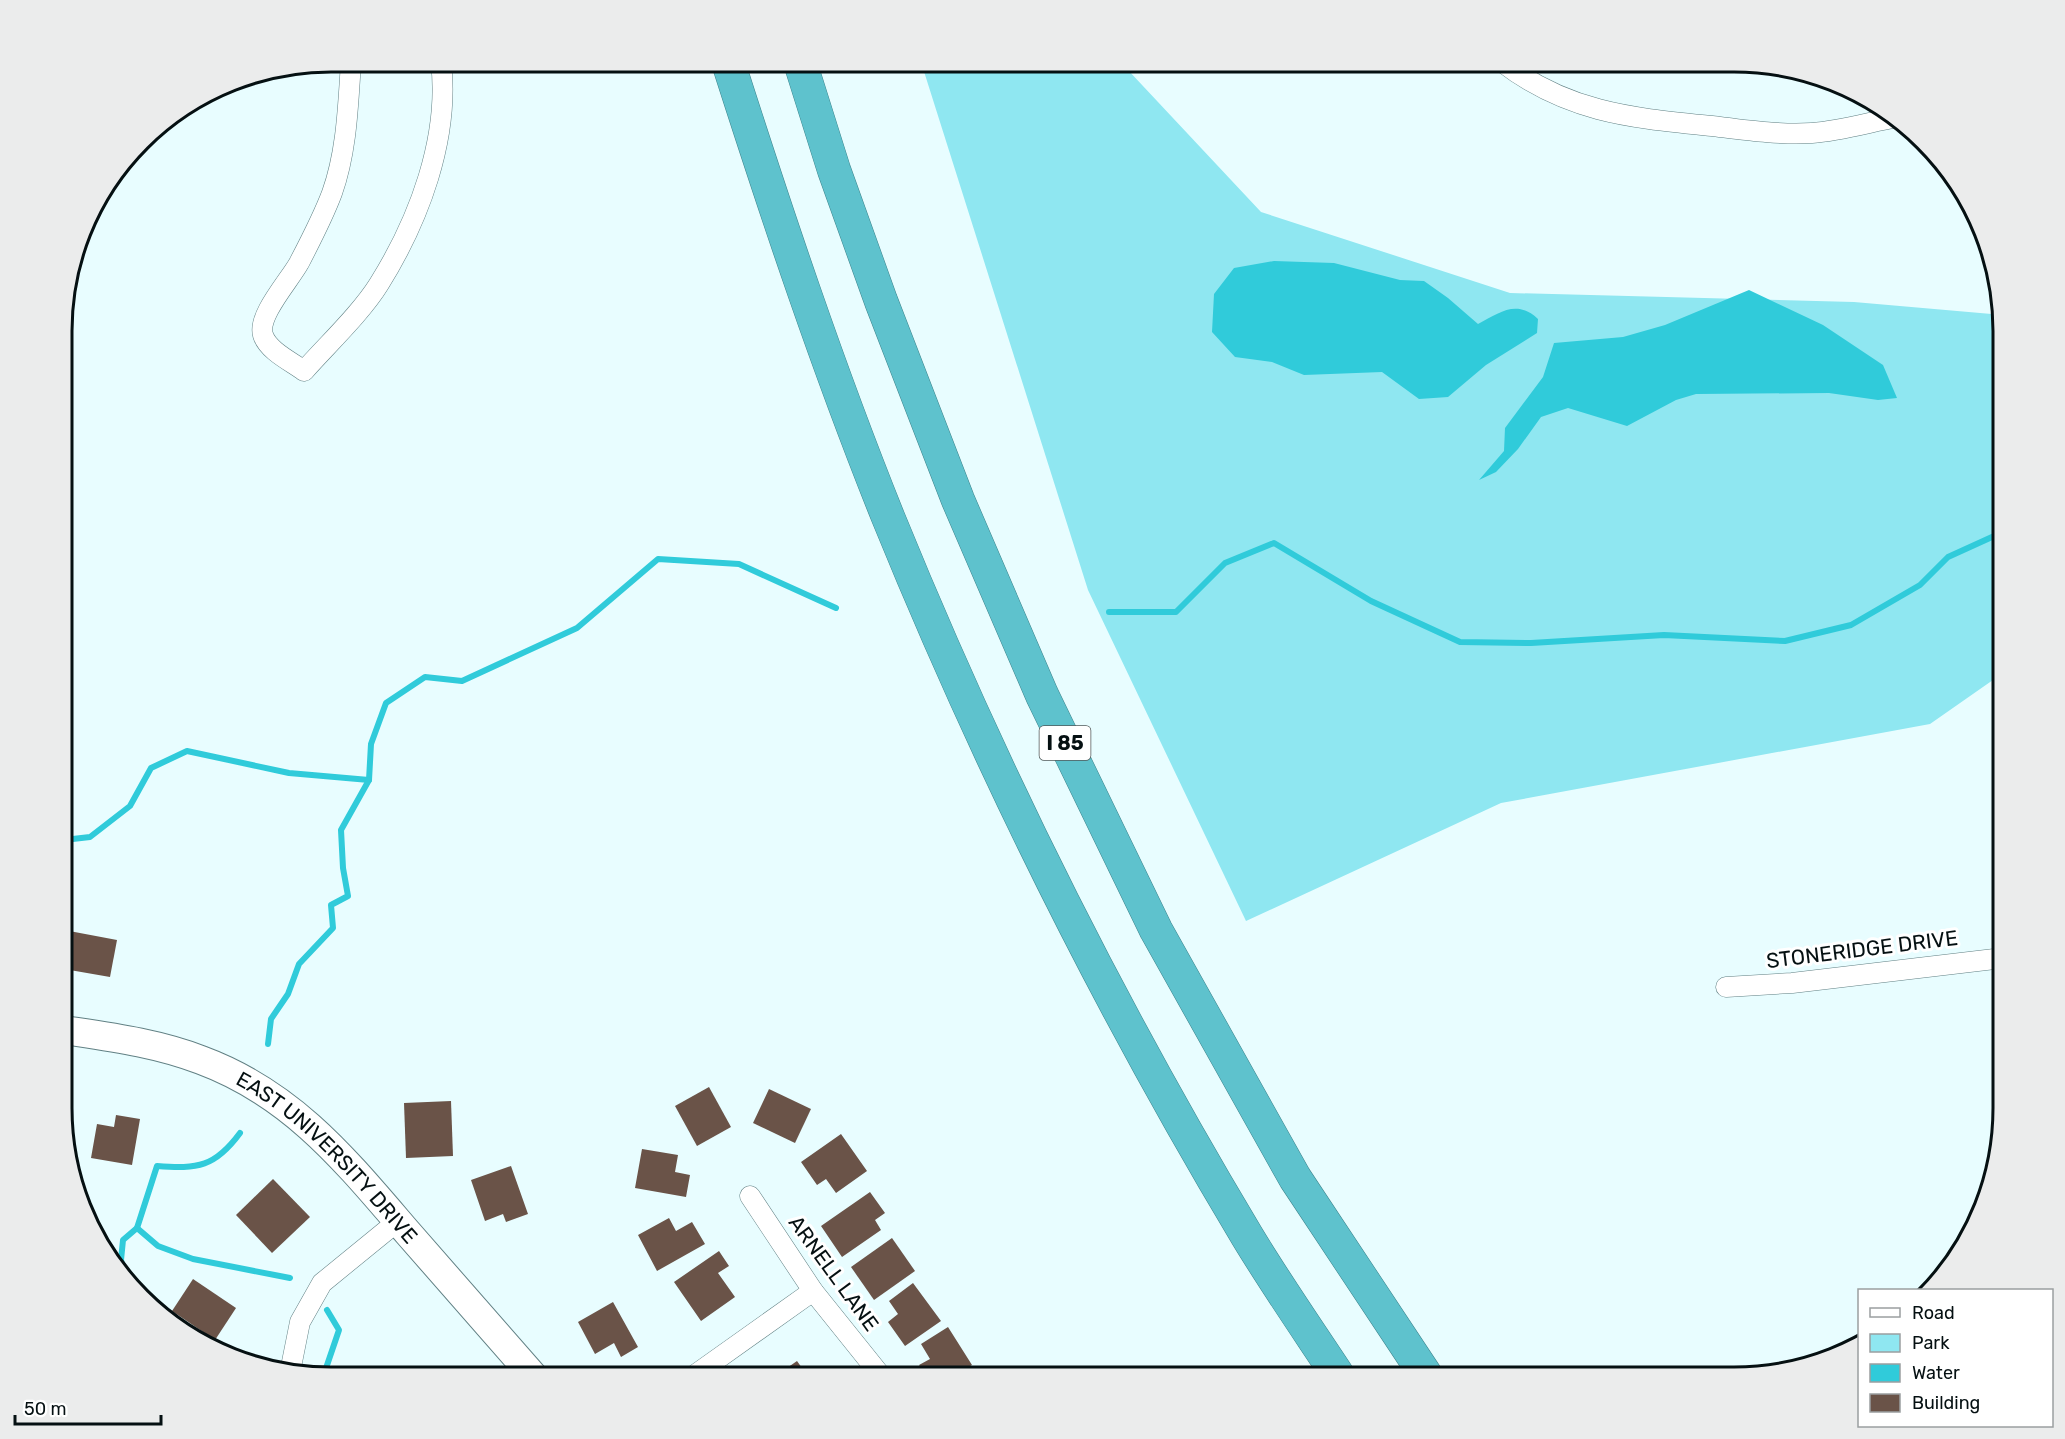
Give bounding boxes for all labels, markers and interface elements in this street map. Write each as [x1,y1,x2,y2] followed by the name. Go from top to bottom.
[1040,726,1090,760] road number: I 85
[1765,925,1959,973] street label: STONERIDGE DRIVE
[232,1066,423,1248] street label: EAST UNIVERSITY DRIVE
[784,1210,884,1336] street label: ARNELL LANE
[1858,1289,2053,1427] legend
[1912,1302,1955,1324] text: Road
[1912,1332,1950,1354] text: Park
[1912,1362,1960,1384] text: Water
[15,1388,160,1426] scale bar
[1912,1392,1980,1414] text: Building
[24,1398,67,1420] text: 50 m

